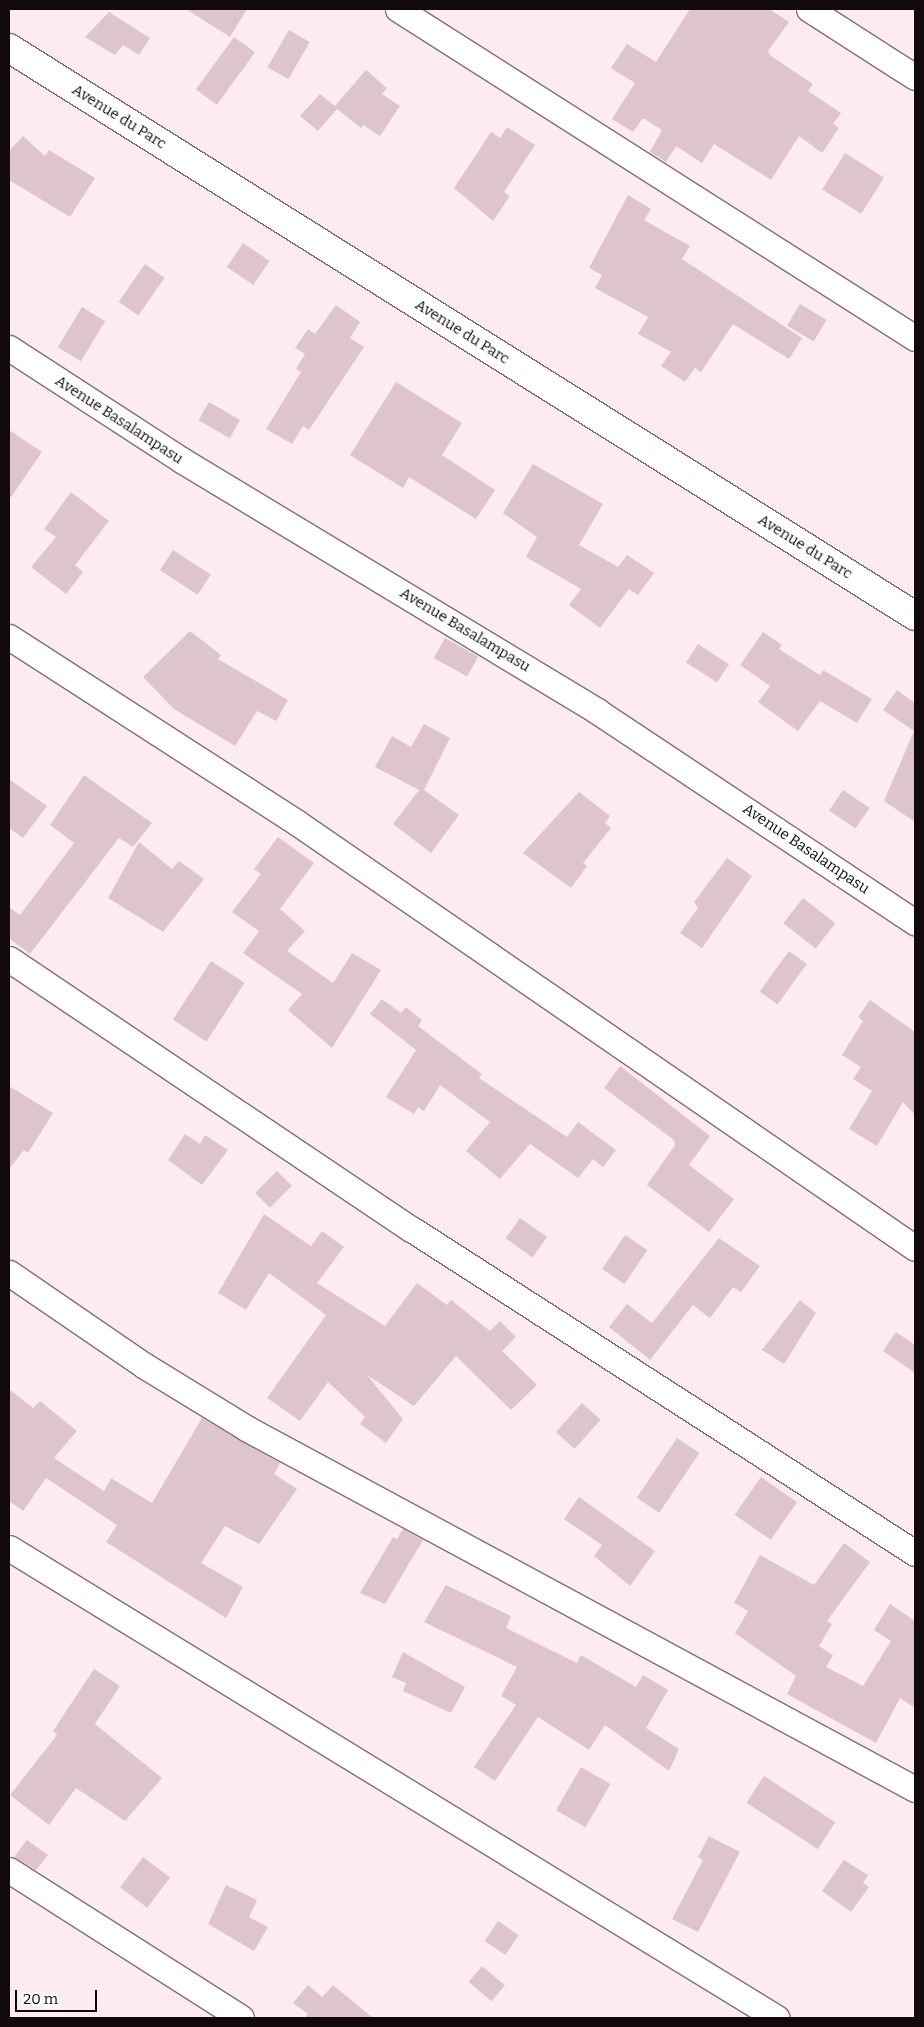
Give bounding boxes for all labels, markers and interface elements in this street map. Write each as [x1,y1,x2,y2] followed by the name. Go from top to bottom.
[69,81,169,153] street label: Avenue du Parc
[412,296,512,368] street label: Avenue du Parc
[52,372,186,468] street label: Avenue Basalampasu
[755,511,855,583] street label: Avenue du Parc
[397,584,533,676] street label: Avenue Basalampasu
[739,800,873,898] street label: Avenue Basalampasu
[18,1980,100,2012] scale bar
[23,1990,58,2008] text: 20 m

